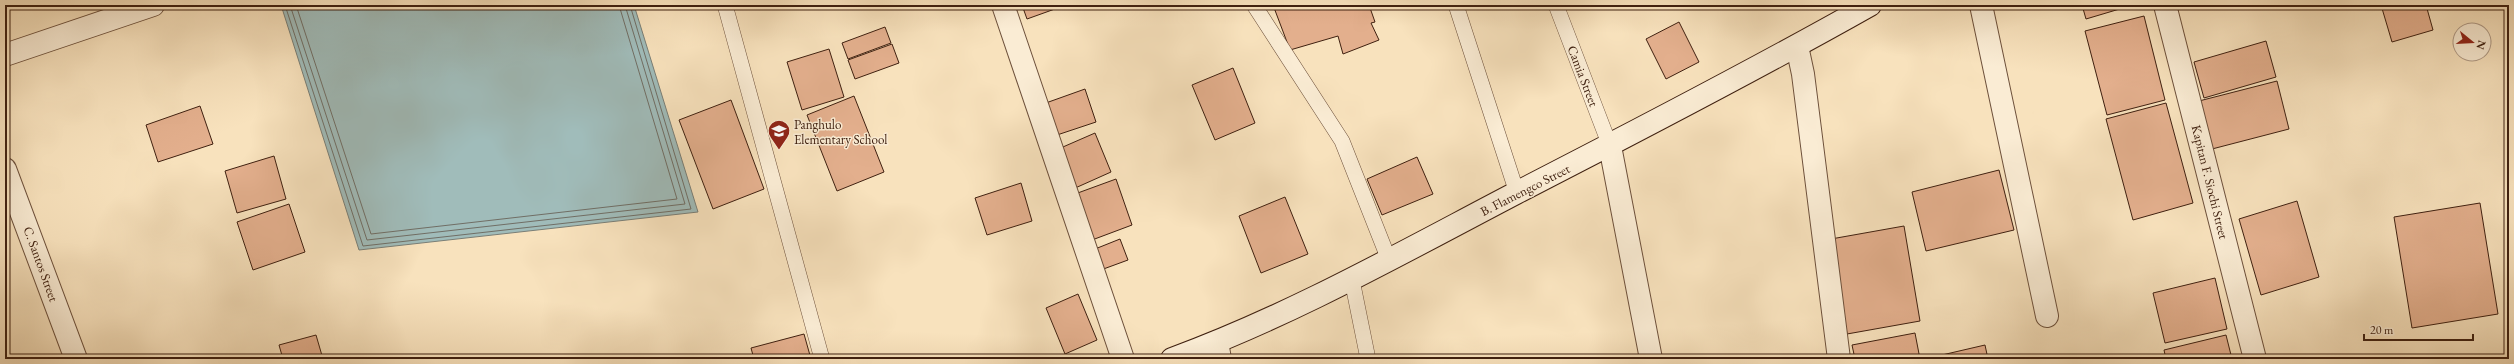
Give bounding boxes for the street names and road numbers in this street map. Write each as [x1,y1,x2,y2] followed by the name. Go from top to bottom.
[1564,43,1602,109] street label: Camia Street
[2188,123,2232,241] street label: Kapitan F. Siochi Street
[1477,160,1573,220] street label: B. Flamengco Street
[20,224,62,304] street label: C. Santos Street

